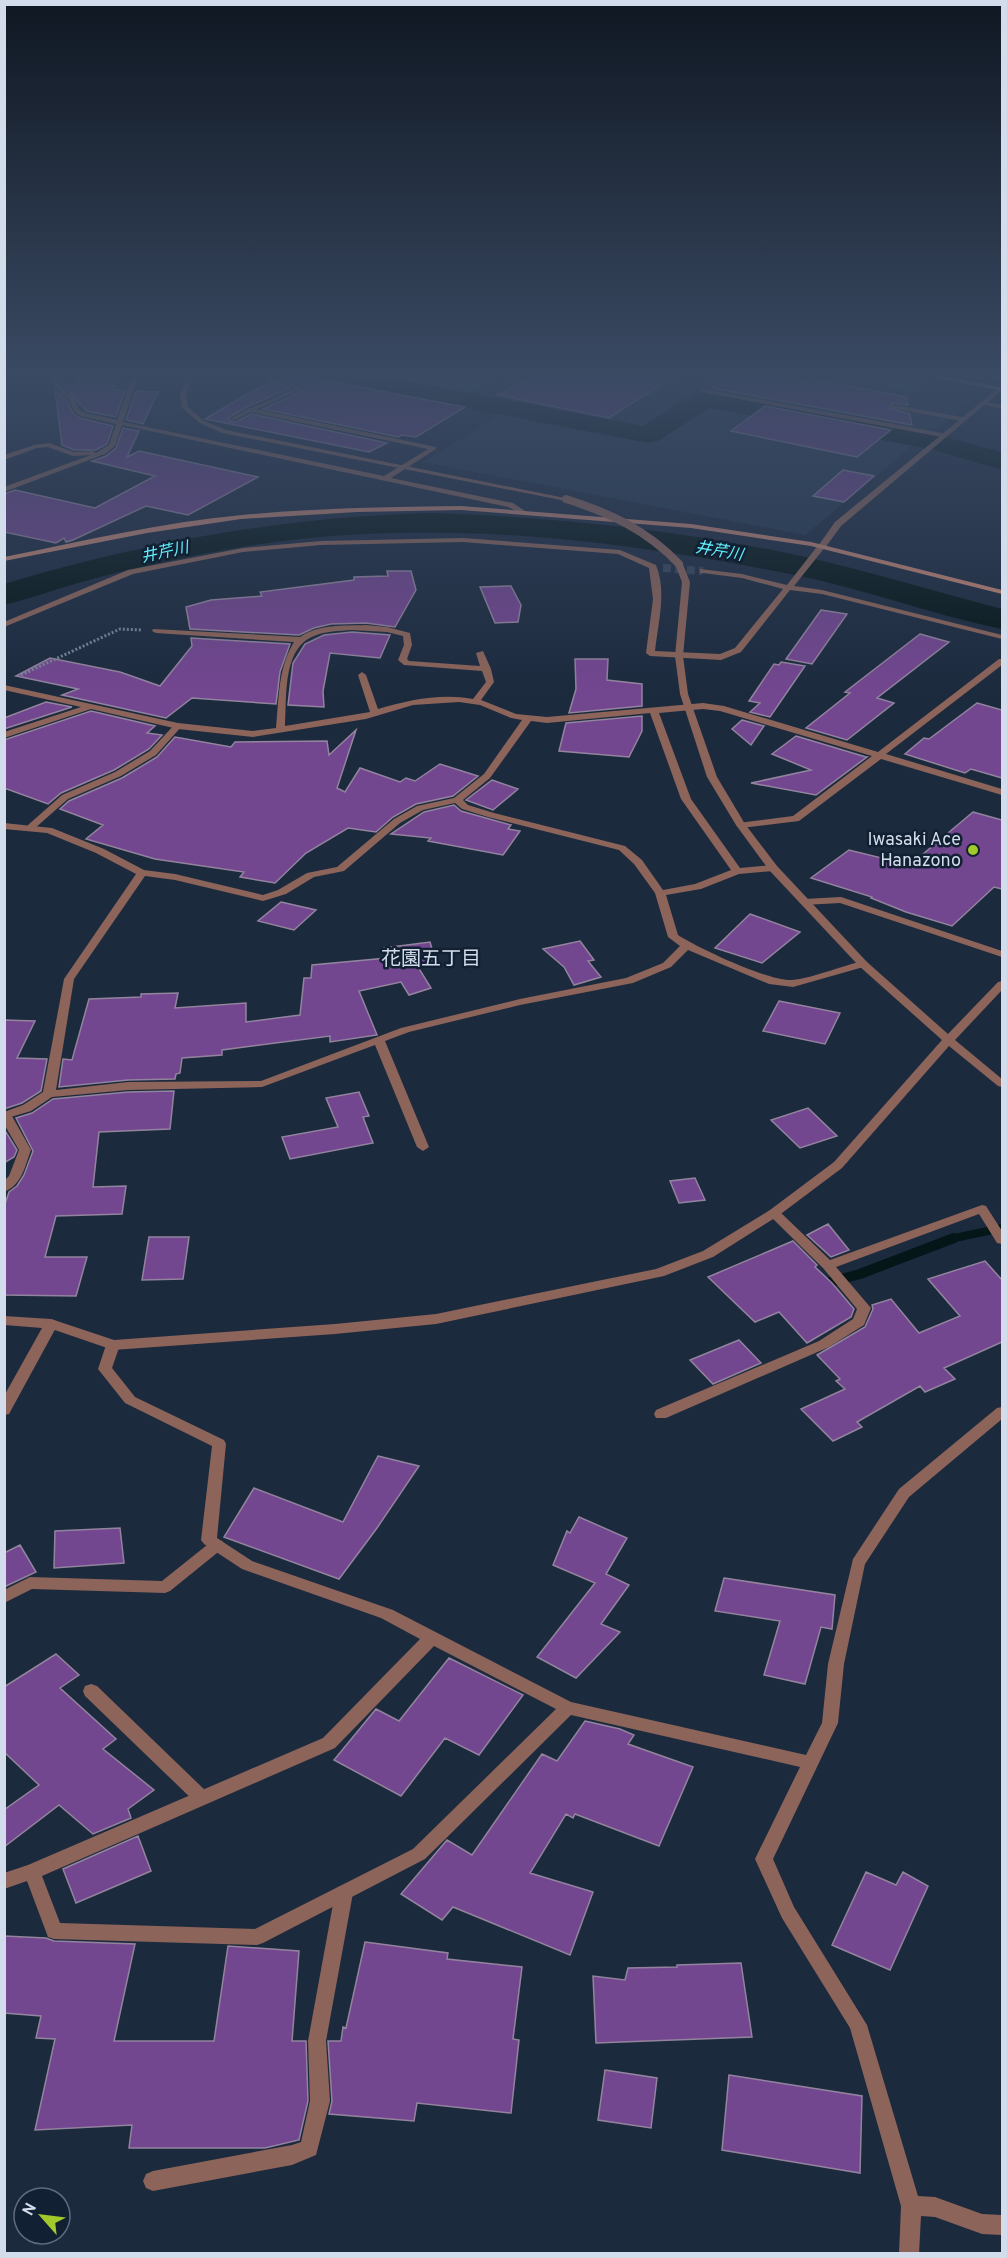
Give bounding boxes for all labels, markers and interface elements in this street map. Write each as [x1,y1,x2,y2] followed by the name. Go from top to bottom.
[139,538,193,568] water label: 井芹川
[694,538,746,566] water label: 井芹川
[868,829,961,873] place label: Iwasaki Ace Hanazono
[966,843,980,857] marker: Iwasaki Ace Hanazono
[381,947,481,973] district label: 花園五丁目
[12,2186,72,2246] north arrow
[19,2200,42,2220] text: N

